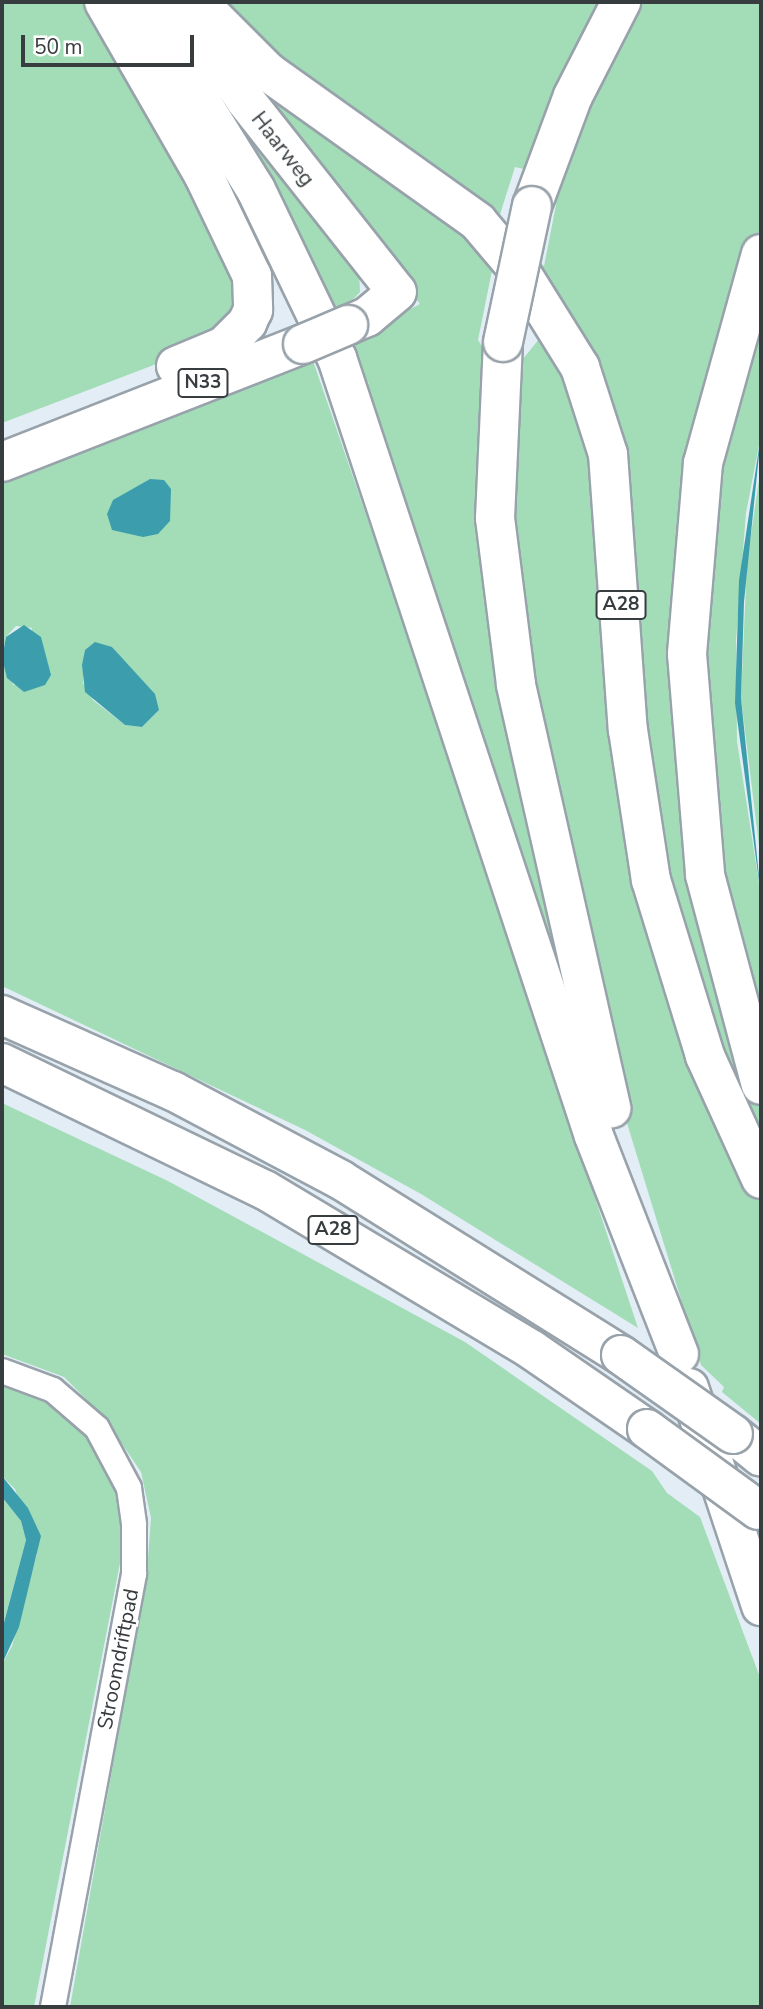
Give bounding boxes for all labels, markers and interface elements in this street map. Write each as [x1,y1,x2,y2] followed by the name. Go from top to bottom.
[24,21,198,65] scale bar
[34,33,83,61] text: 50 m
[246,107,320,191] street label: Haarweg
[177,368,229,398] road number: N33
[595,590,647,620] road number: A28
[307,1214,359,1246] road number: A28
[92,1586,144,1732] street label: Stroomdriftpad

